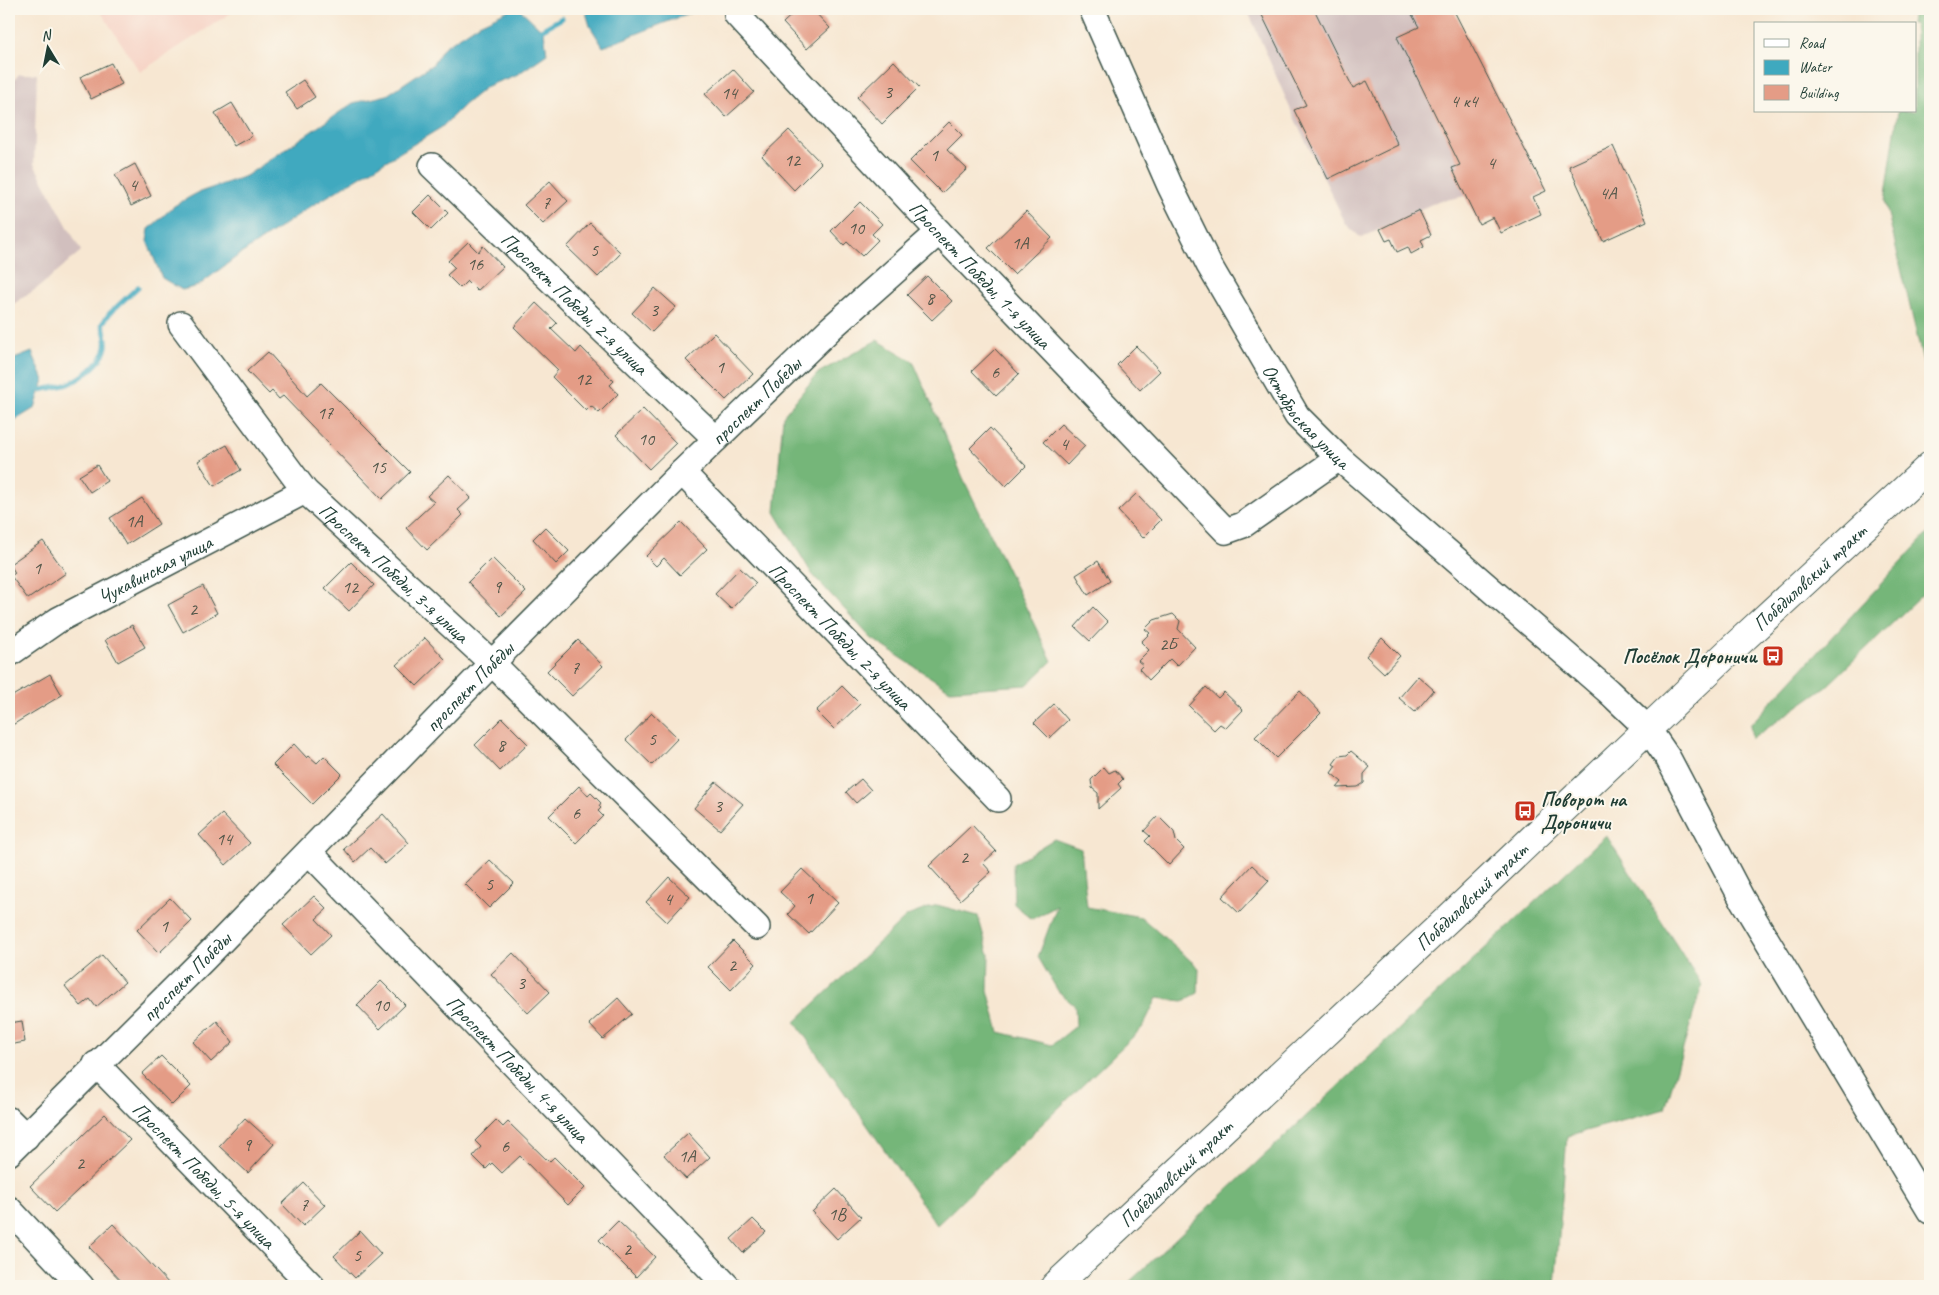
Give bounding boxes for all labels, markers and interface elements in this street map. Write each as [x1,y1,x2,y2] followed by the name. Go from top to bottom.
[22,22,72,72] north arrow
[1754,22,1916,112] legend
[40,26,54,45] text: N
[1799,34,1826,53] text: Road
[1799,58,1833,77] text: Water
[884,81,894,103] house number: 3
[721,82,739,104] house number: 14
[1799,84,1839,103] text: Building
[1450,90,1479,112] house number: 4 к4
[930,144,939,166] house number: 1
[784,149,802,171] house number: 12
[1487,152,1497,174] house number: 4
[129,174,139,196] house number: 4
[1599,182,1618,204] house number: 4А
[542,192,551,214] house number: 7
[904,196,1057,355] street label: Проспект Победы, 1-я улица
[848,217,866,239] house number: 10
[496,227,654,381] street label: Проспект Победы, 2-я улица
[1011,232,1030,254] house number: 1А
[590,239,599,261] house number: 5
[467,253,484,275] house number: 16
[926,287,936,309] house number: 8
[650,299,660,321] house number: 3
[706,351,808,451] street label: проспект Победы
[716,356,725,378] house number: 1
[1256,360,1356,476] street label: Октябрьская улица
[991,361,1000,383] house number: 6
[575,368,593,390] house number: 12
[317,402,334,424] house number: 17
[638,428,656,450] house number: 10
[1060,433,1070,455] house number: 4
[370,456,387,478] house number: 15
[314,498,475,649] street label: Проспект Победы, 3-я улица
[125,510,144,532] house number: 1А
[1748,518,1873,636] street label: Победиловский тракт
[94,529,218,610] street label: Чукавинская улица
[33,557,42,579] house number: 1
[763,558,918,716] street label: Проспект Победы, 2-я улица
[342,576,360,598] house number: 12
[493,576,503,598] house number: 9
[189,598,199,620] house number: 2
[1159,633,1179,655] house number: 2Б
[420,636,520,737] street label: проспект Победы
[1623,644,1758,669] place label: Посёлок Дороничи
[1761,644,1785,668] bus stop icon: Посёлок Дороничи
[571,657,580,679] house number: 7
[648,728,657,750] house number: 5
[497,734,507,756] house number: 8
[1541,787,1628,835] place label: Поворот на Дороничи
[714,795,724,817] house number: 3
[1513,799,1537,823] bus stop icon: Поворот на Дороничи
[572,802,581,824] house number: 6
[216,828,234,850] house number: 14
[1410,836,1534,956] street label: Победиловский тракт
[960,846,970,868] house number: 2
[485,873,494,895] house number: 5
[805,887,814,909] house number: 1
[664,888,674,910] house number: 4
[160,915,169,937] house number: 1
[137,926,237,1027] street label: проспект Победы
[728,954,738,976] house number: 2
[517,972,527,994] house number: 3
[441,990,595,1149] street label: Проспект Победы, 4-я улица
[373,994,391,1016] house number: 10
[127,1097,281,1255] street label: Проспект Победы, 5-я улица
[1114,1114,1239,1233] street label: Победиловский тракт
[243,1134,253,1156] house number: 9
[501,1135,510,1157] house number: 6
[678,1145,697,1167] house number: 1А
[76,1152,86,1174] house number: 2
[300,1194,309,1216] house number: 7
[828,1203,847,1225] house number: 1В
[623,1238,633,1260] house number: 2
[353,1244,362,1266] house number: 5

